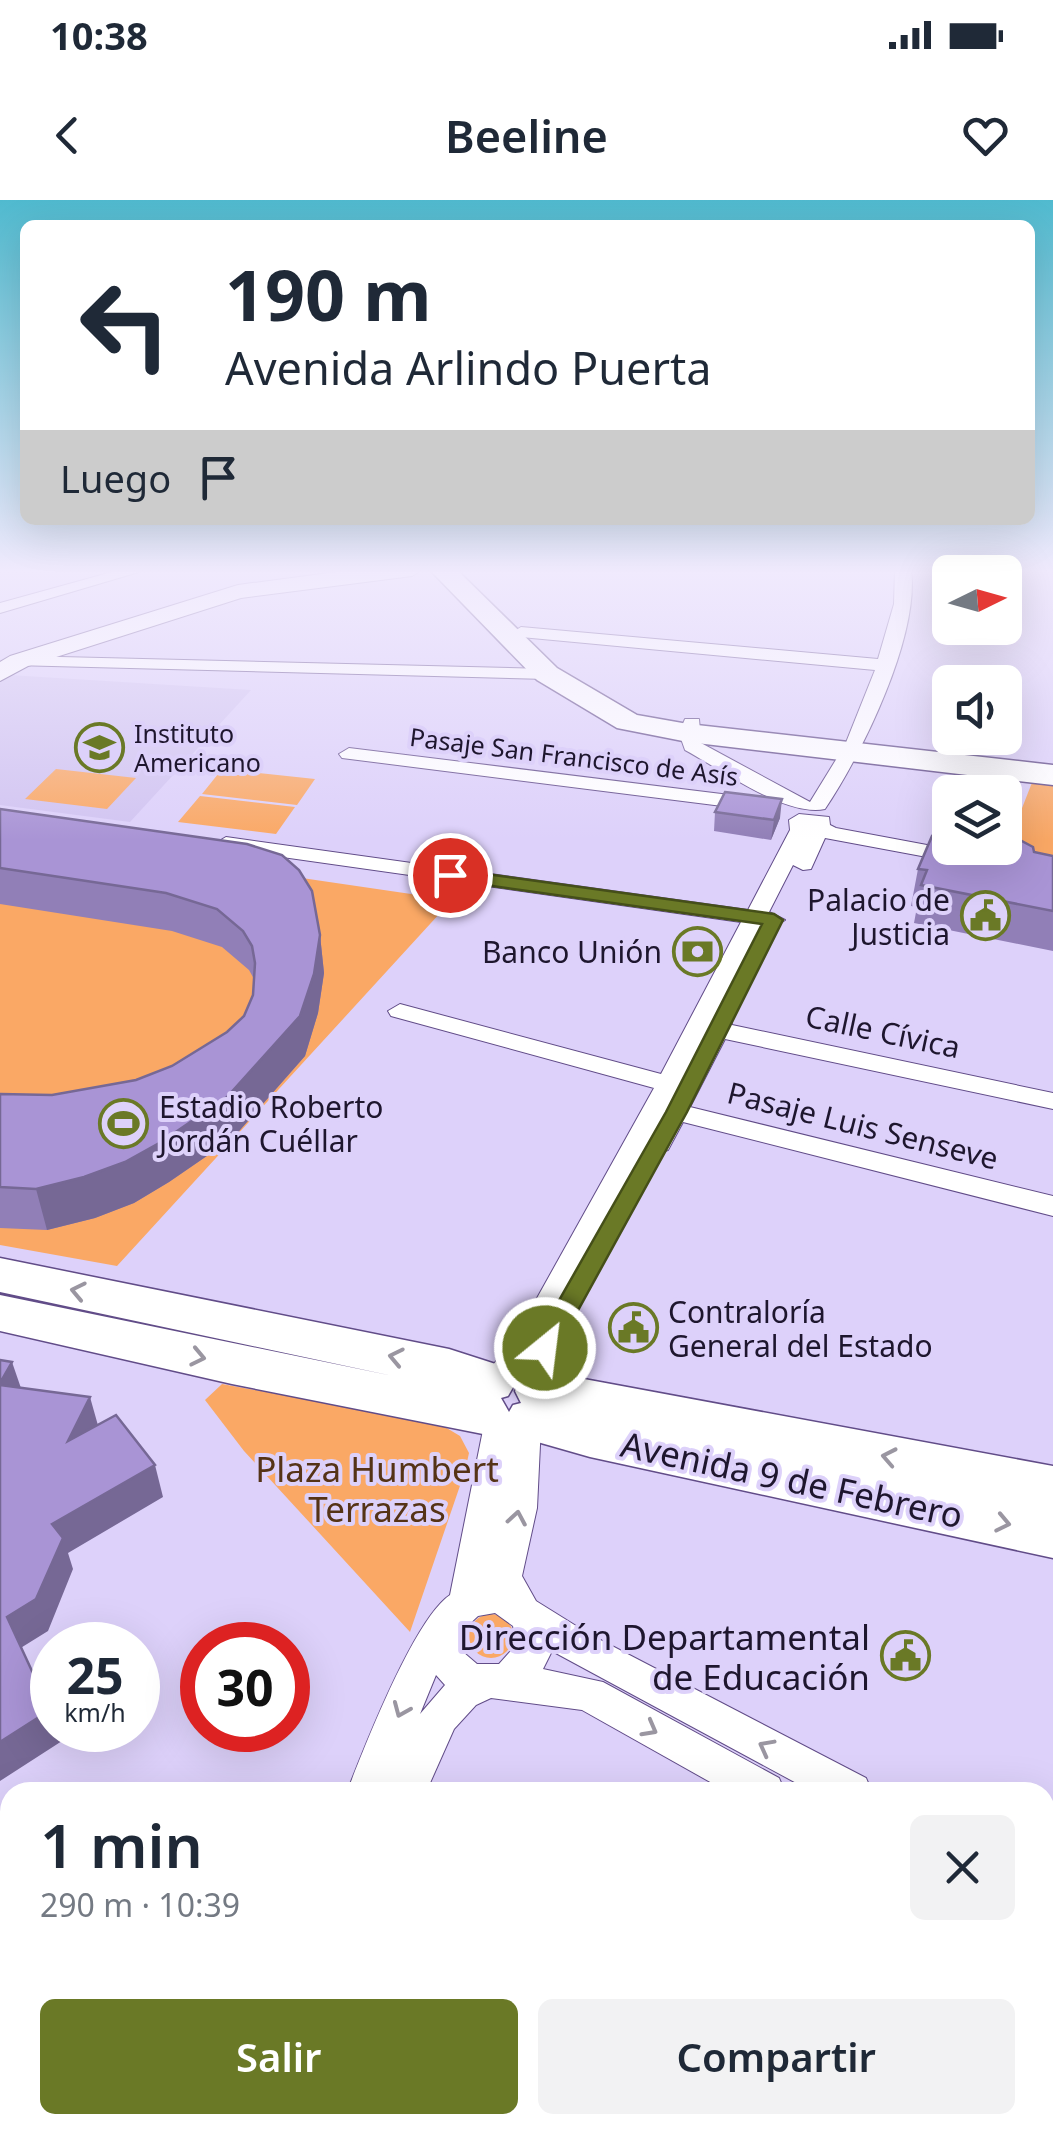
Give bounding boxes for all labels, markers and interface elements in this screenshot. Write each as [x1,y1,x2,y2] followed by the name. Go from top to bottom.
[50,9,148,61] text: 10:38
[445,105,608,166] text: Beeline
[40,108,95,163] icon: back
[958,108,1013,163] icon: heart
[225,246,432,342] text: 190 m
[60,260,190,390] icon: left
[225,337,712,398] text: Avenida Arlindo Puerta
[191,450,246,505] icon: arrive
[60,452,171,504] text: Luego
[932,555,1022,645] north arrow
[932,555,1022,865] map controls
[932,665,1022,755] button: sound
[134,716,261,779] place label: Instituto Americano
[408,719,740,793] street label: Pasaje San Francisco de Asís
[73,721,125,773] school or university icon: Instituto Americano
[932,775,1022,865] button: layers
[408,833,493,918] pin
[423,848,478,903] icon: arrive
[807,879,950,954] place label: Palacio de Justicia
[959,890,1011,942] public building icon: Palacio de Justicia
[671,925,723,977] bank icon: Banco Unión
[482,931,662,972] place label: Banco Unión
[802,995,964,1067] street label: Calle Cívica
[723,1072,1003,1178] street label: Pasaje Luis Senseve
[156,1086,383,1161] place label: Estadio Roberto Jordán Cuéllar
[98,1097,150,1149] sports icon: Estadio Roberto Jordán Cuéllar
[70,1282,87,1303] one-way arrow
[668,1291,933,1366] place label: Contraloría General del Estado
[493,1296,597,1400] position arrow
[607,1302,659,1354] public building icon: Contraloría General del Estado
[189,1345,206,1366] one-way arrow
[388,1348,405,1369] one-way arrow
[617,1420,967,1538] street label: Avenida 9 de Febrero
[255,1445,499,1532] park label: Plaza Humbert Terrazas
[880,1447,897,1468] one-way arrow
[506,1510,527,1527] one-way arrow
[995,1512,1012,1533] one-way arrow
[459,1613,870,1700] place label: Dirección Departamental de Educación
[180,1622,310,1752] speed limit sign: 30
[879,1630,931,1682] public building icon: Dirección Departamental de Educación
[66,1641,124,1709] text: 25
[64,1695,126,1729] text: km/h
[393,1701,413,1718] one-way arrow
[640,1716,658,1736] one-way arrow
[759,1740,777,1759] one-way arrow
[40,1804,203,1886] text: 1 min
[910,1815,1015,1920] button: close
[40,1883,240,1926] text: 290 m · 10:39
[40,1999,518,2114] button: Salir
[538,1999,1015,2114] button: Compartir

